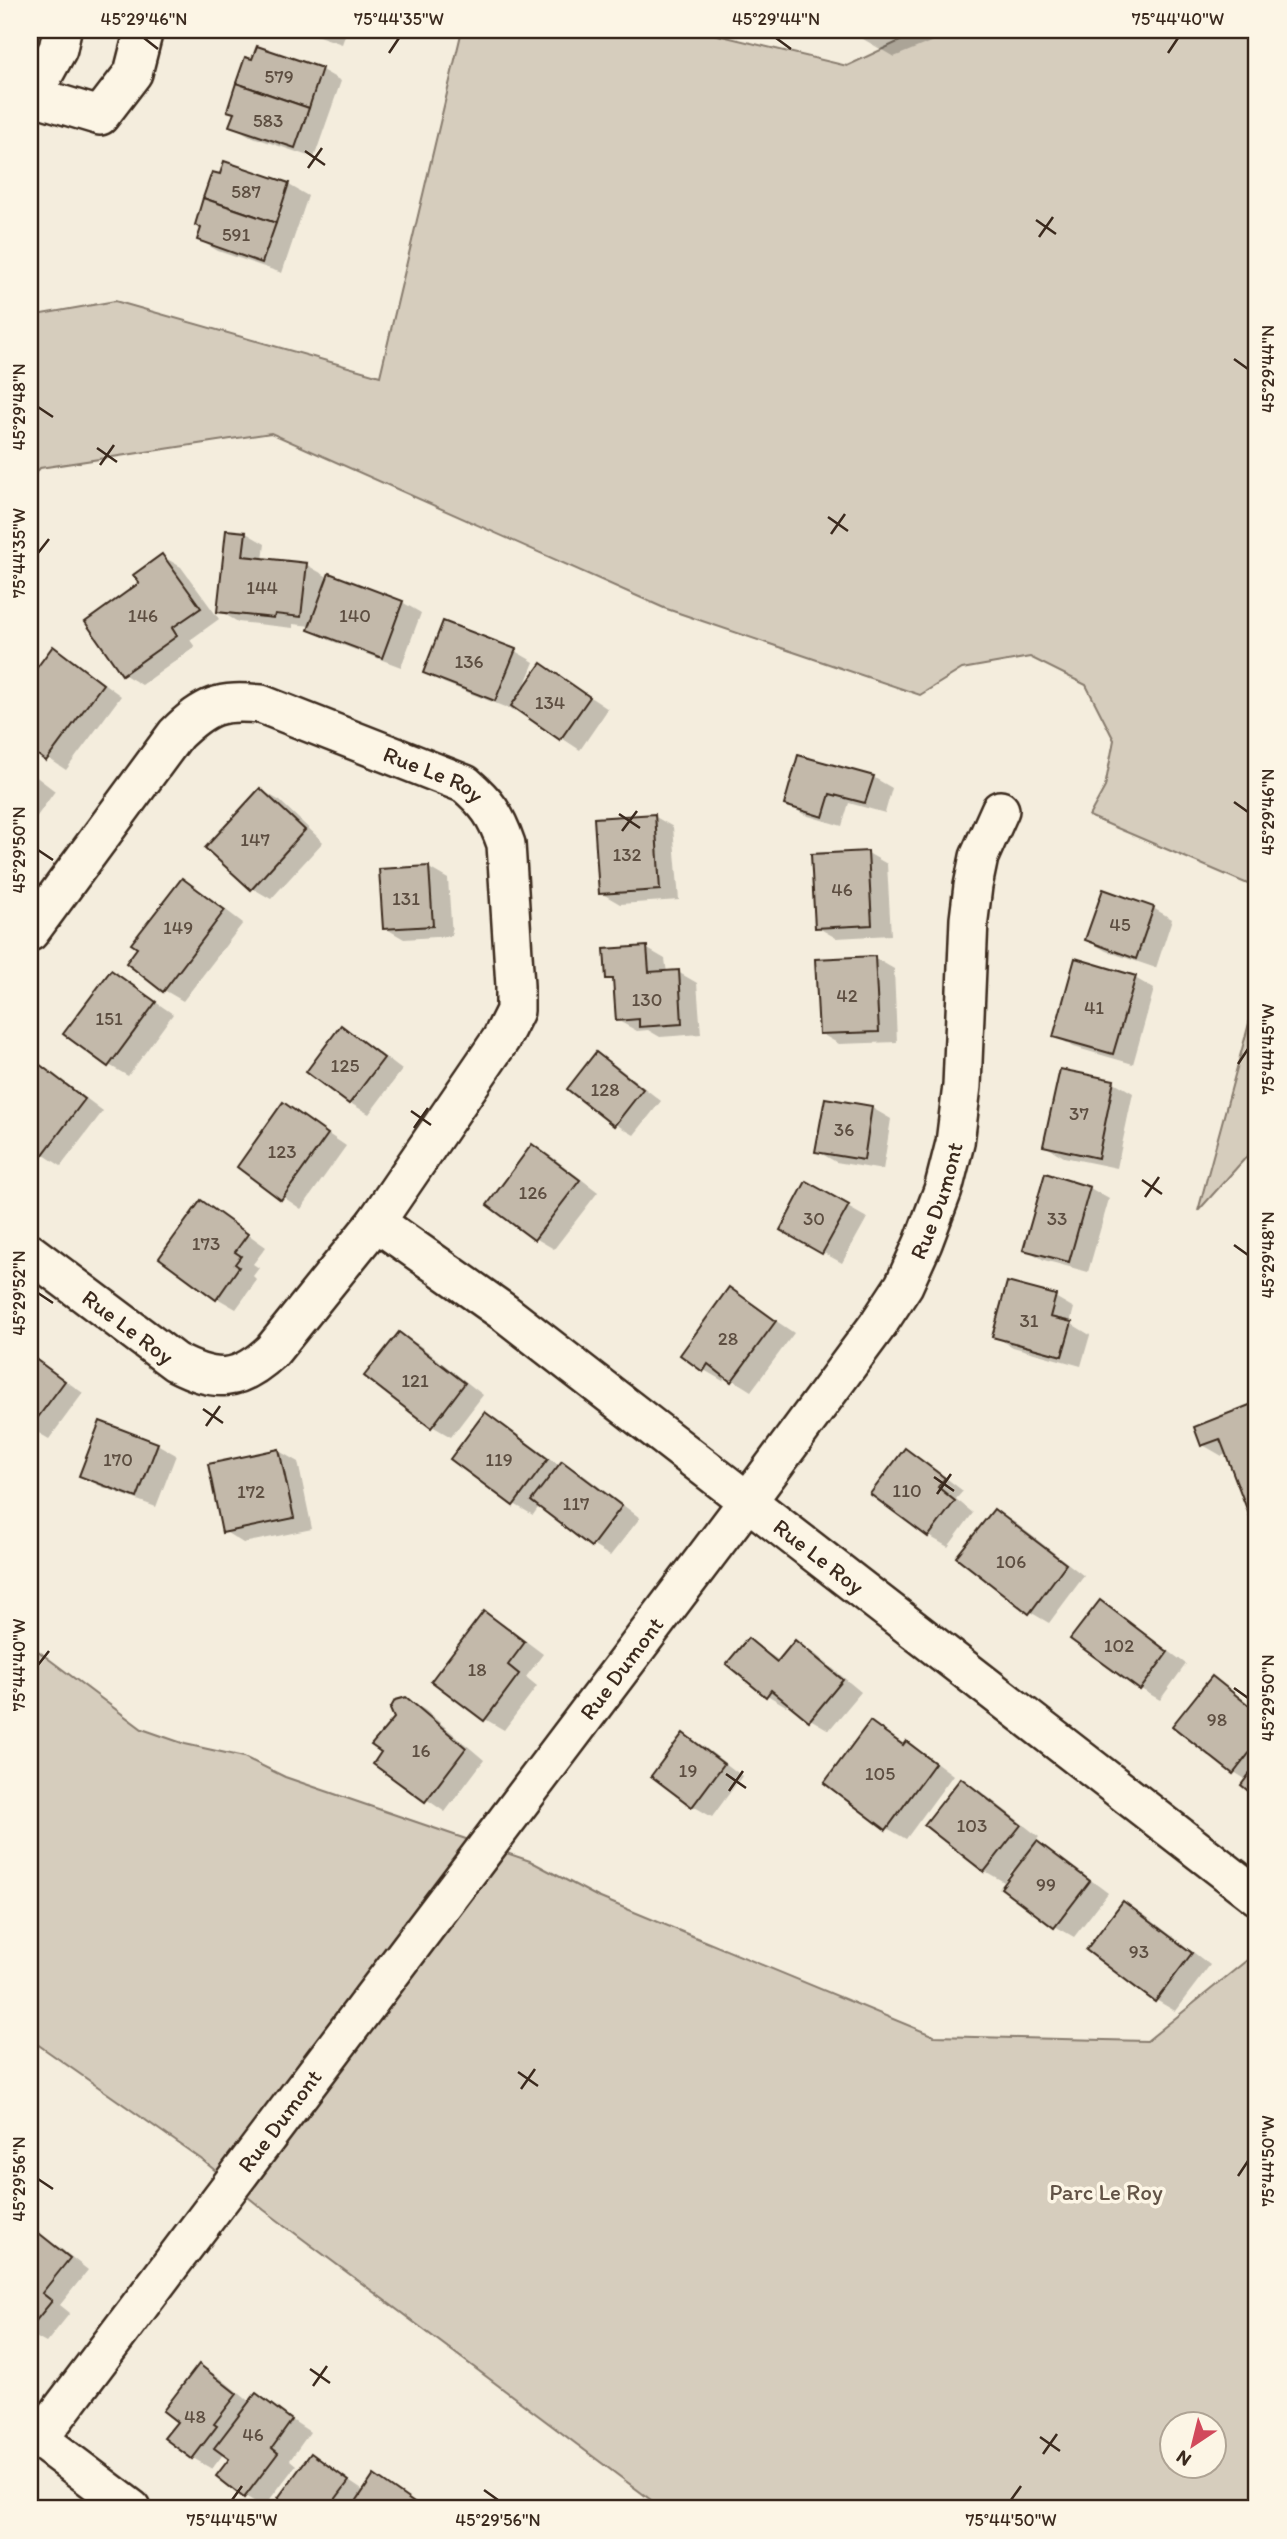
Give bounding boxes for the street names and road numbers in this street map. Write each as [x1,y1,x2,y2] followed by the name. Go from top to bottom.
[379,739,490,808] street label: Rue Le Roy
[903,1139,969,1264] street label: Rue Dumont
[77,1284,179,1371] street label: Rue Le Roy
[768,1512,870,1600] street label: Rue Le Roy
[573,1611,670,1725] street label: Rue Dumont
[232,2063,328,2178] street label: Rue Dumont

